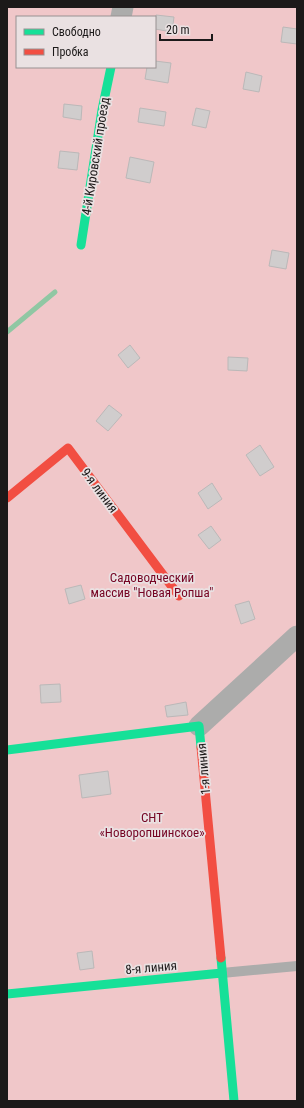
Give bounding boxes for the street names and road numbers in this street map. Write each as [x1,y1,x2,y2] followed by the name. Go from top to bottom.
[79,96,112,216] street label: 4-й Кировский проезд
[78,465,121,515] street label: 9-я линия
[194,743,213,795] street label: 1-я линия
[125,958,177,977] street label: 8-я линия

